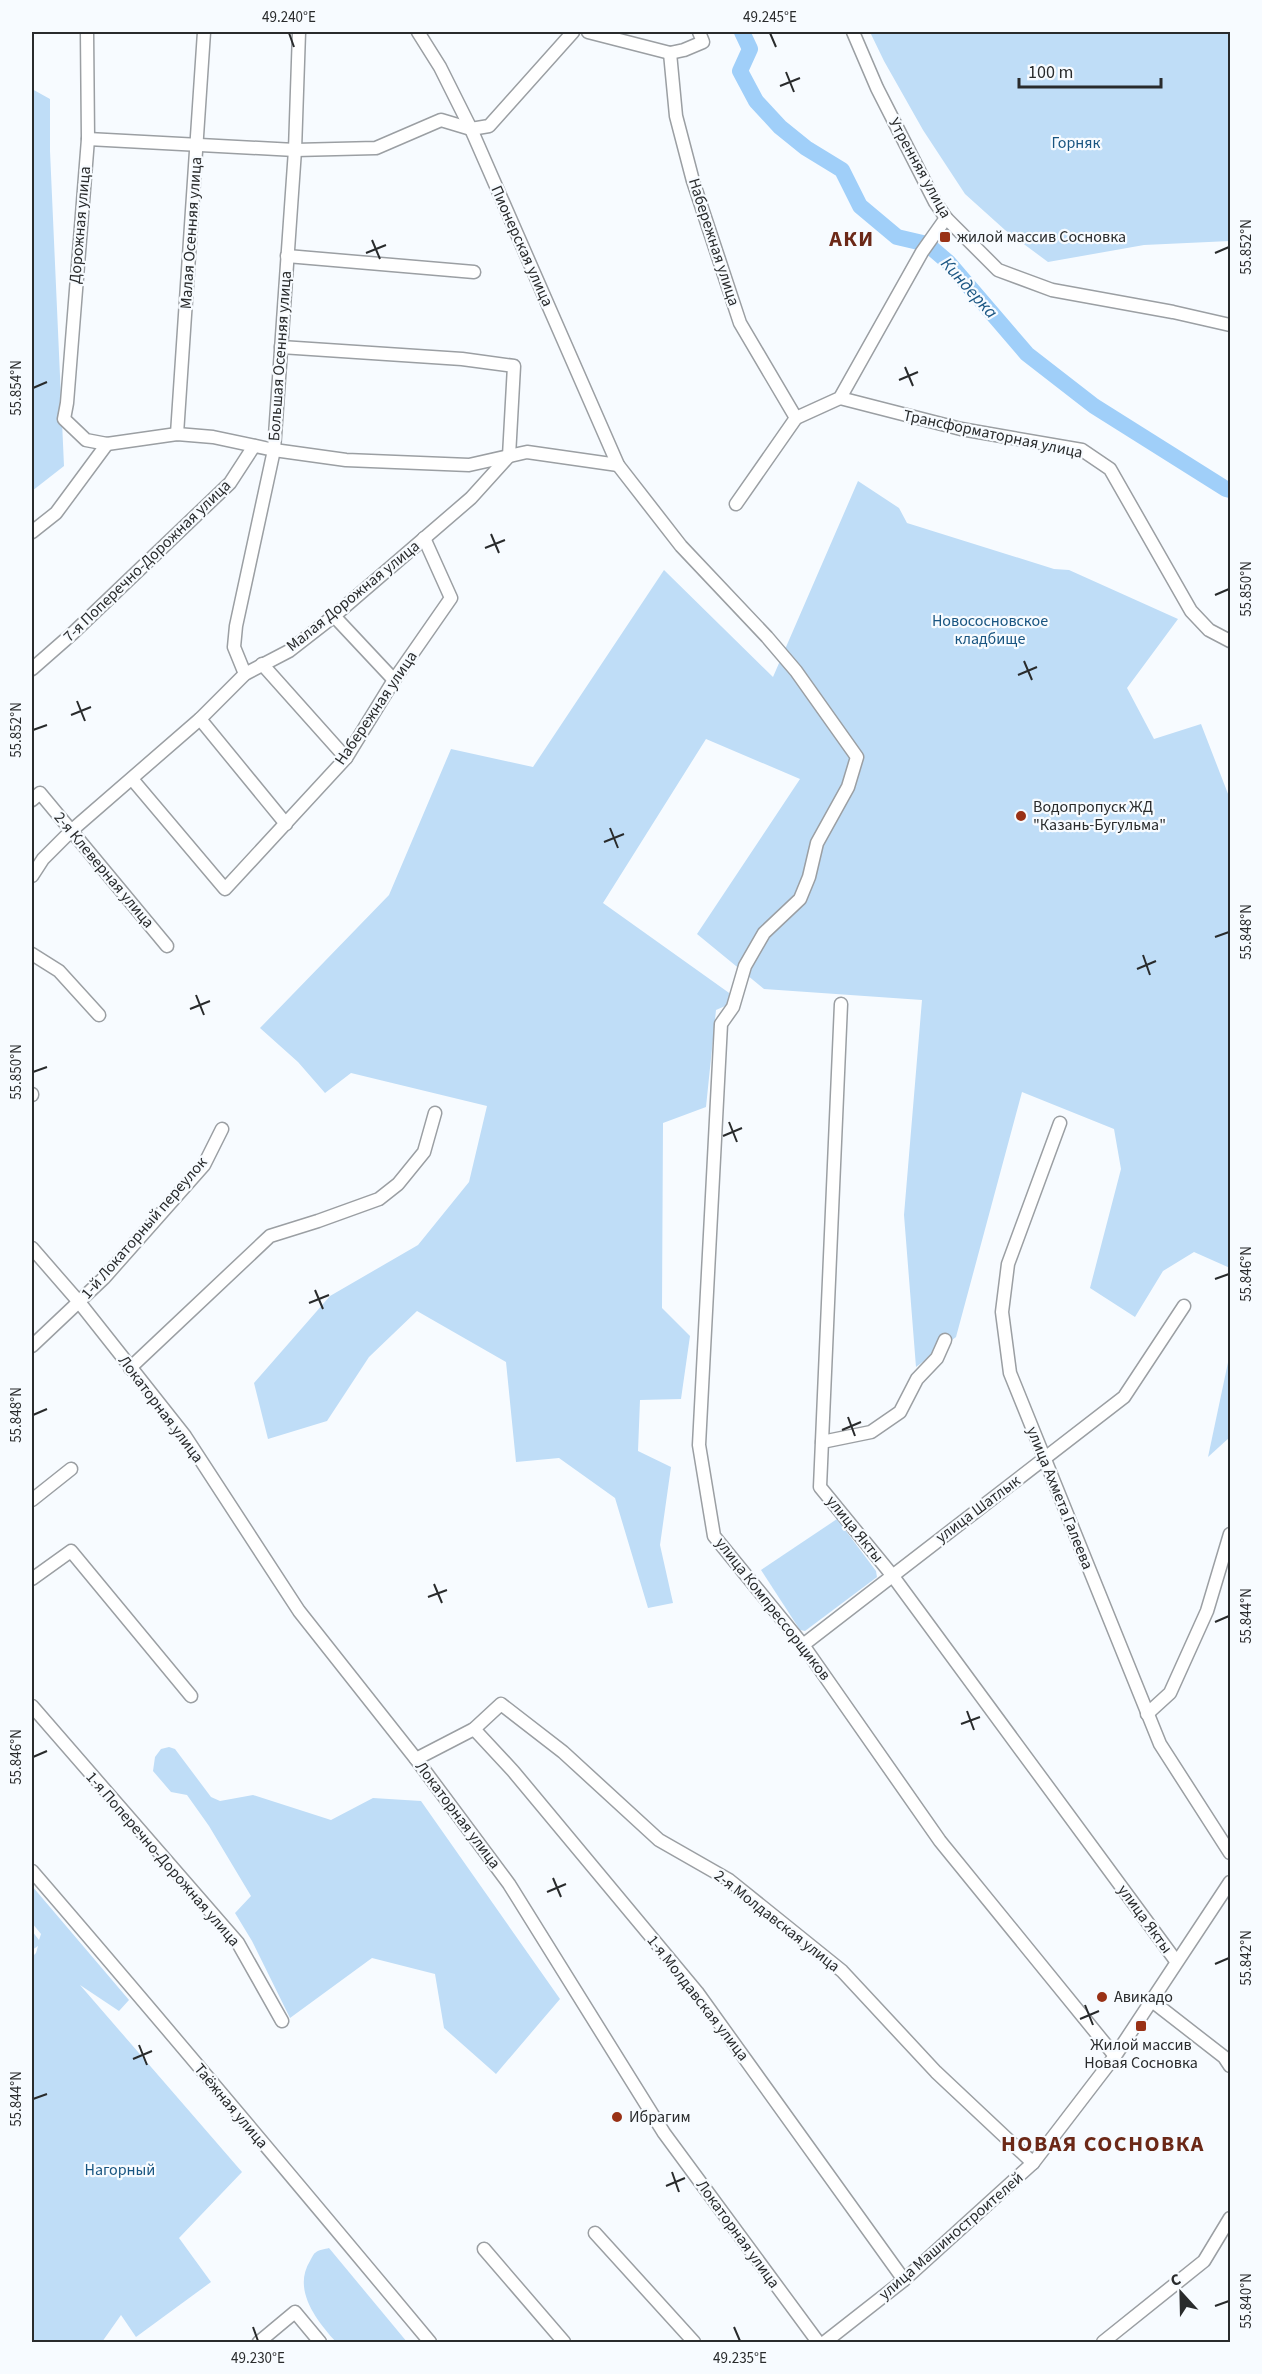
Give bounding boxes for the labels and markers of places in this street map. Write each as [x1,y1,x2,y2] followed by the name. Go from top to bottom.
[957,226,1126,248] place label: жилой массив Сосновка
[938,230,952,244] marker: жилой массив Сосновка
[1033,796,1166,836] place label: Водопропуск ЖД "Казань-Бугульма"
[1014,809,1028,823] marker: Водопропуск ЖД "Казань-Бугульма"
[1114,1986,1173,2008] place label: Авикадо
[1095,1990,1109,2004] marker: Авикадо
[1134,2019,1148,2033] marker: Жилой массив Новая Сосновка
[1084,2034,1198,2074] place label: Жилой массив Новая Сосновка
[629,2106,691,2128] place label: Ибрагим
[610,2110,624,2124] marker: Ибрагим

